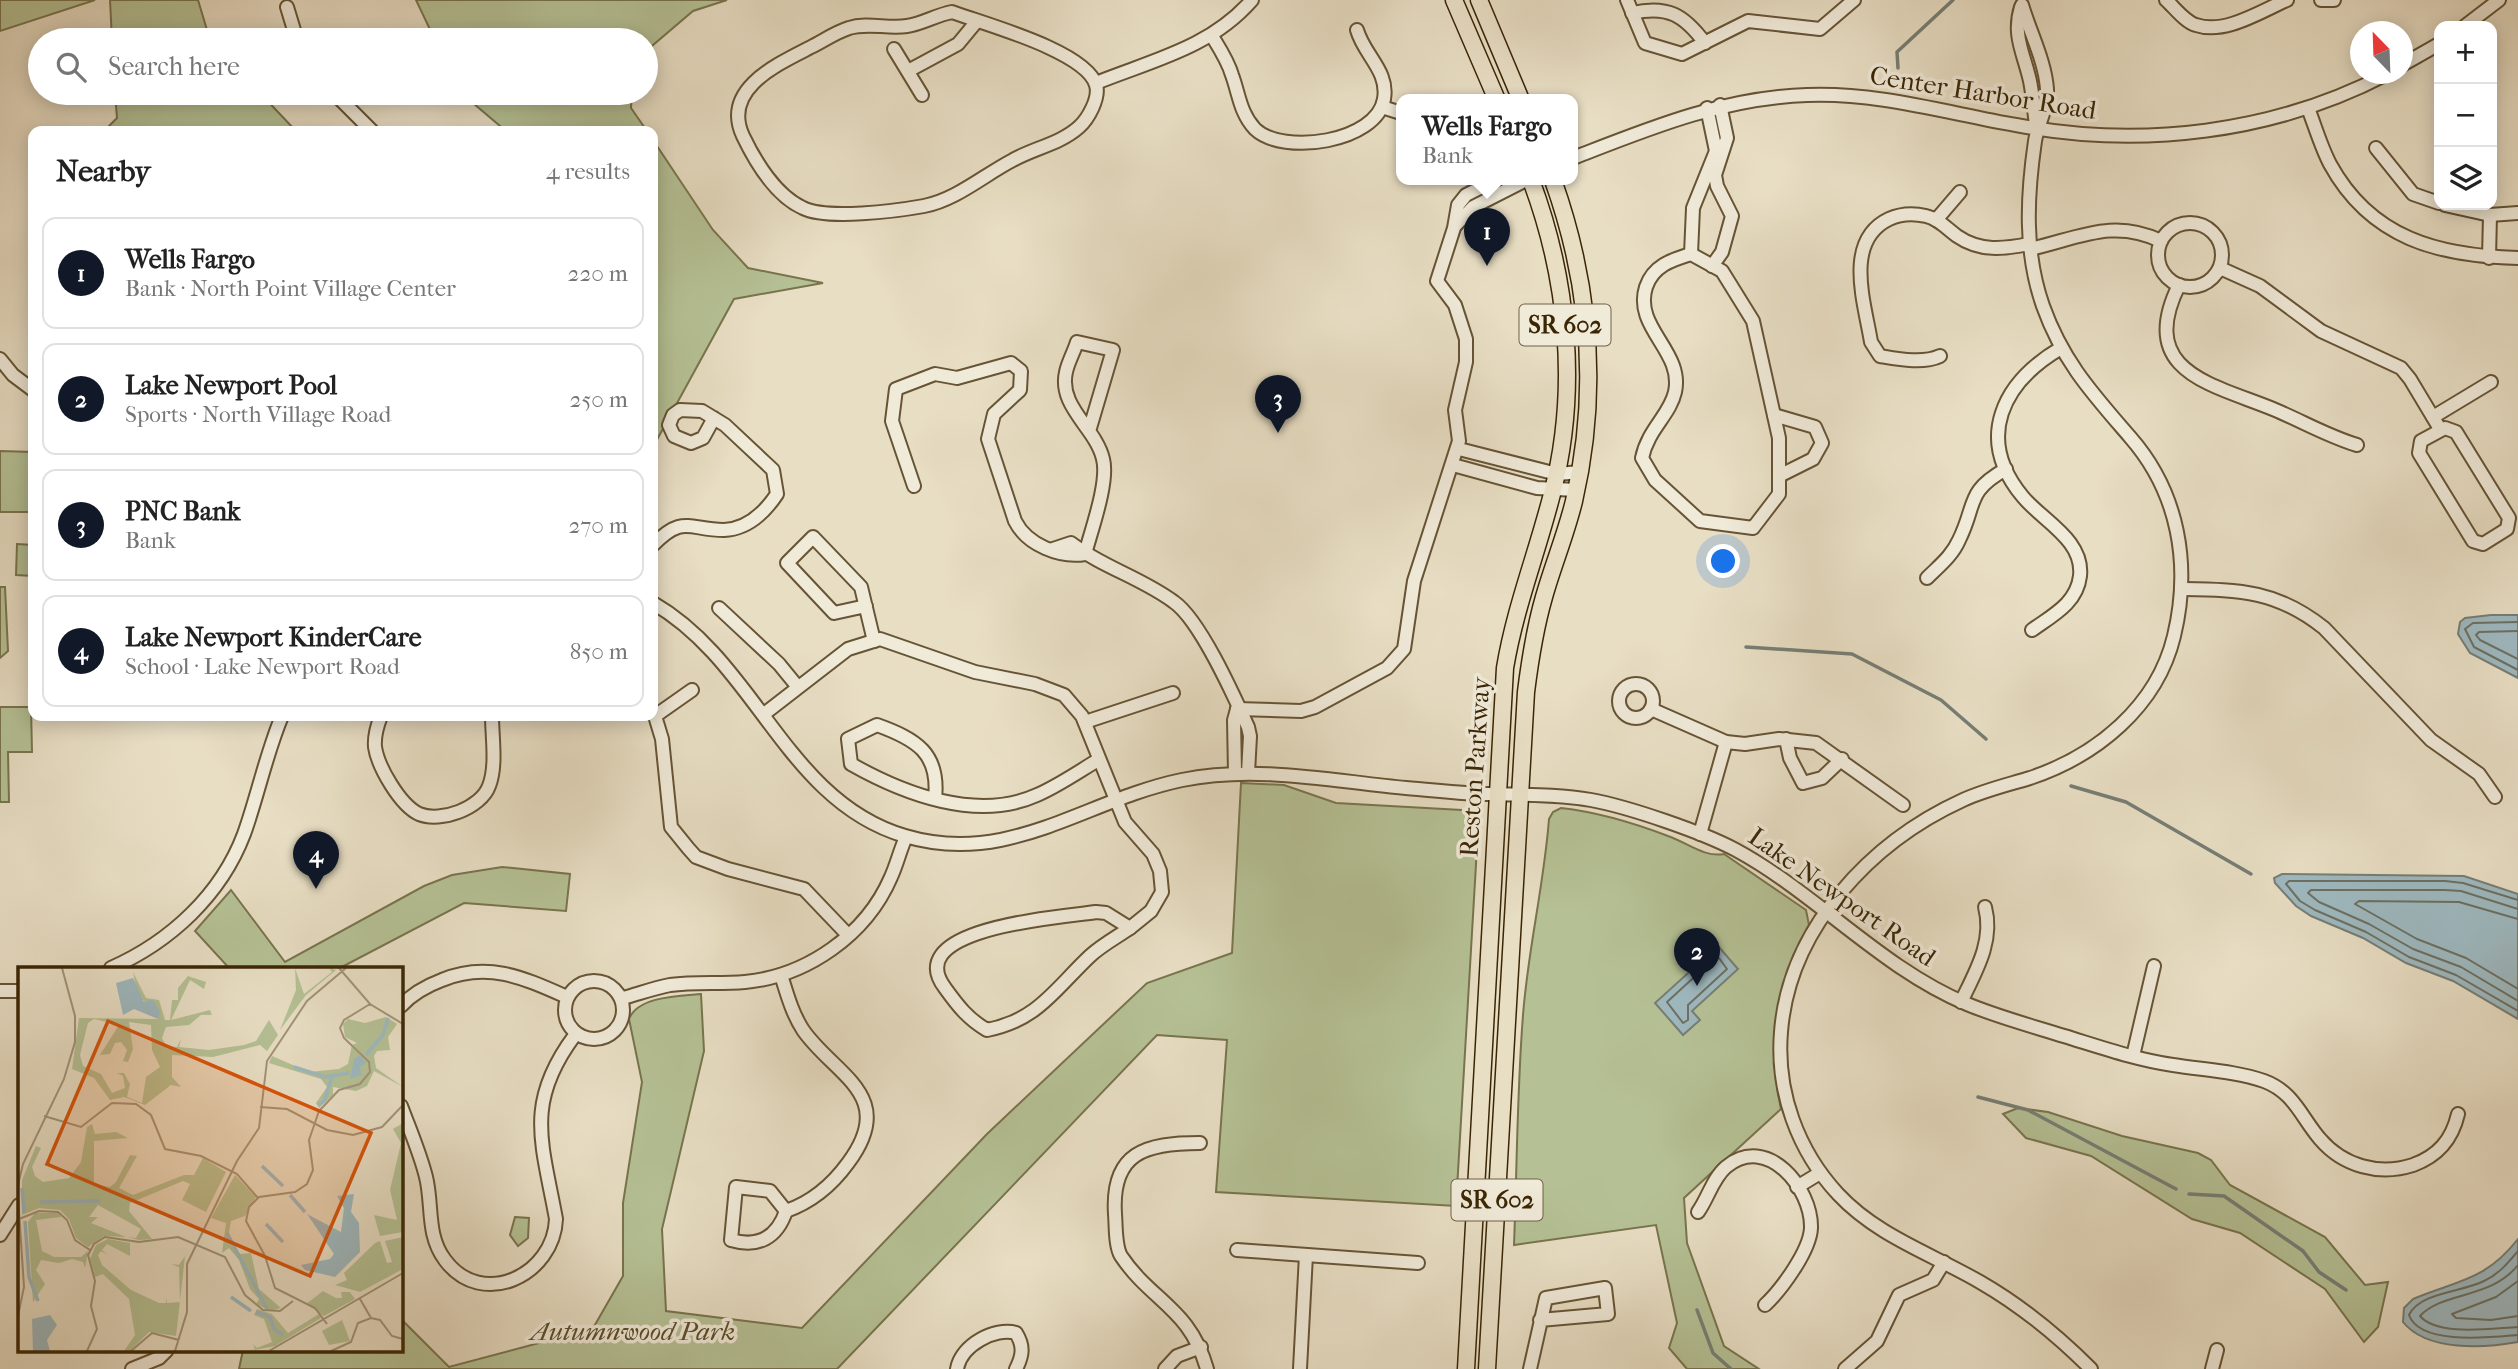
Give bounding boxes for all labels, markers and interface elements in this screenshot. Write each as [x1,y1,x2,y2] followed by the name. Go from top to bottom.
[2350,21,2413,84] north arrow
[2434,21,2497,210] map controls
[2434,21,2497,84] button: +
[28,28,658,105] search box
[52,48,90,86] icon: search
[108,51,240,82] text: Search here
[1868,60,2099,126] street label: Center Harbor Road
[2434,84,2497,147] button: −
[1396,94,1578,185] popup
[1422,111,1552,142] text: Wells Fargo
[1422,142,1473,169] text: Bank
[2434,147,2497,210] button: layers
[56,154,151,189] text: Nearby
[546,158,630,185] text: 4 results
[1464,208,1510,266] pin: 1
[125,244,255,275] text: Wells Fargo
[77,260,85,287] text: 1
[568,260,628,287] text: 220 m
[125,275,456,302] text: Bank · North Point Village Center
[1520,304,1610,346] road number: SR 602
[125,370,337,401] text: Lake Newport Pool
[1255,375,1301,433] pin: 3
[75,386,87,413] text: 2
[570,386,628,413] text: 250 m
[125,401,391,428] text: Sports · North Village Road
[125,496,240,527] text: PNC Bank
[76,512,86,539] text: 3
[568,512,628,539] text: 270 m
[125,527,176,554] text: Bank
[1706,544,1740,578] your location
[125,622,422,653] text: Lake Newport KinderCare
[74,638,88,665] text: 4
[570,638,628,665] text: 850 m
[125,653,400,680] text: School · Lake Newport Road
[1453,675,1497,858] street label: Reston Parkway
[1742,821,1942,974] street label: Lake Newport Road
[293,831,339,889] pin: 4
[1674,928,1720,986] pin: 2
[18,967,402,1352] inset map
[1452,1180,1542,1220] road number: SR 602
[528,1316,735,1347] park label: Autumnwood Park

